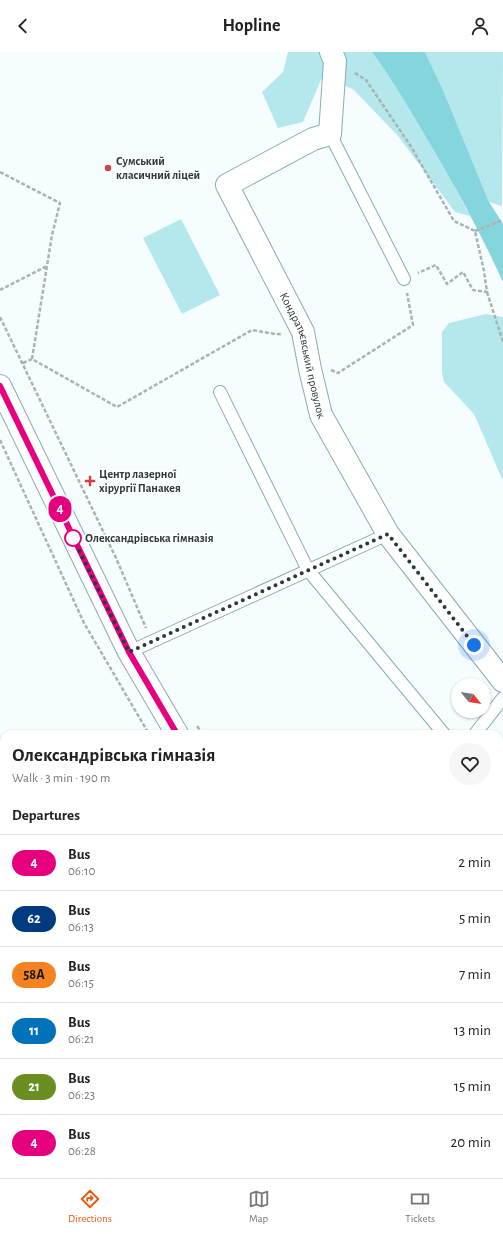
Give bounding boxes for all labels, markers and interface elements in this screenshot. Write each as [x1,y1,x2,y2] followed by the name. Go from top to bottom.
[12,15,34,37] icon: back
[469,15,491,37] icon: person
[223,17,280,35] text: Hopline
[116,155,200,181] place label: Сумський класичний ліцей
[103,163,113,173] marker: Сумський класичний ліцей
[278,291,328,421] street label: Кондратьєвський провулок
[99,468,181,495] place label: Центр лазерної хірургії Панакея
[84,475,96,487] marker: Центр лазерної хірургії Панакея
[47,496,73,522] line badge: 4
[56,502,64,516] text: 4
[64,529,82,547] marker: Олександрівська гімназія
[85,532,214,544] place label: Олександрівська гімназія
[464,635,484,655] your location
[451,678,491,718] north arrow
[451,678,491,718] map controls
[449,743,491,785] button: heart
[12,746,216,765] text: Олександрівська гімназія
[12,772,110,785] text: Walk · 3 min · 190 m
[12,808,80,823] text: Departures
[68,847,90,862] text: Bus
[458,855,491,870] text: 2 min
[30,856,38,870] text: 4
[68,865,95,878] text: 06:10
[68,903,90,918] text: Bus
[459,911,491,926] text: 5 min
[27,912,41,926] text: 62
[68,921,94,934] text: 06:13
[68,959,90,974] text: Bus
[459,967,491,982] text: 7 min
[23,968,45,982] text: 58А
[68,977,94,990] text: 06:15
[68,1015,90,1030] text: Bus
[454,1023,491,1038] text: 13 min
[29,1024,39,1038] text: 11
[68,1033,94,1046] text: 06:21
[68,1071,90,1086] text: Bus
[454,1079,491,1094] text: 15 min
[28,1080,40,1094] text: 21
[68,1089,95,1102] text: 06:23
[68,1127,90,1142] text: Bus
[450,1135,491,1150] text: 20 min
[30,1136,38,1150] text: 4
[68,1145,96,1158] text: 06:28
[68,1188,112,1225] tab: Directions
[248,1188,270,1225] tab: Map
[405,1188,435,1225] tab: Tickets

